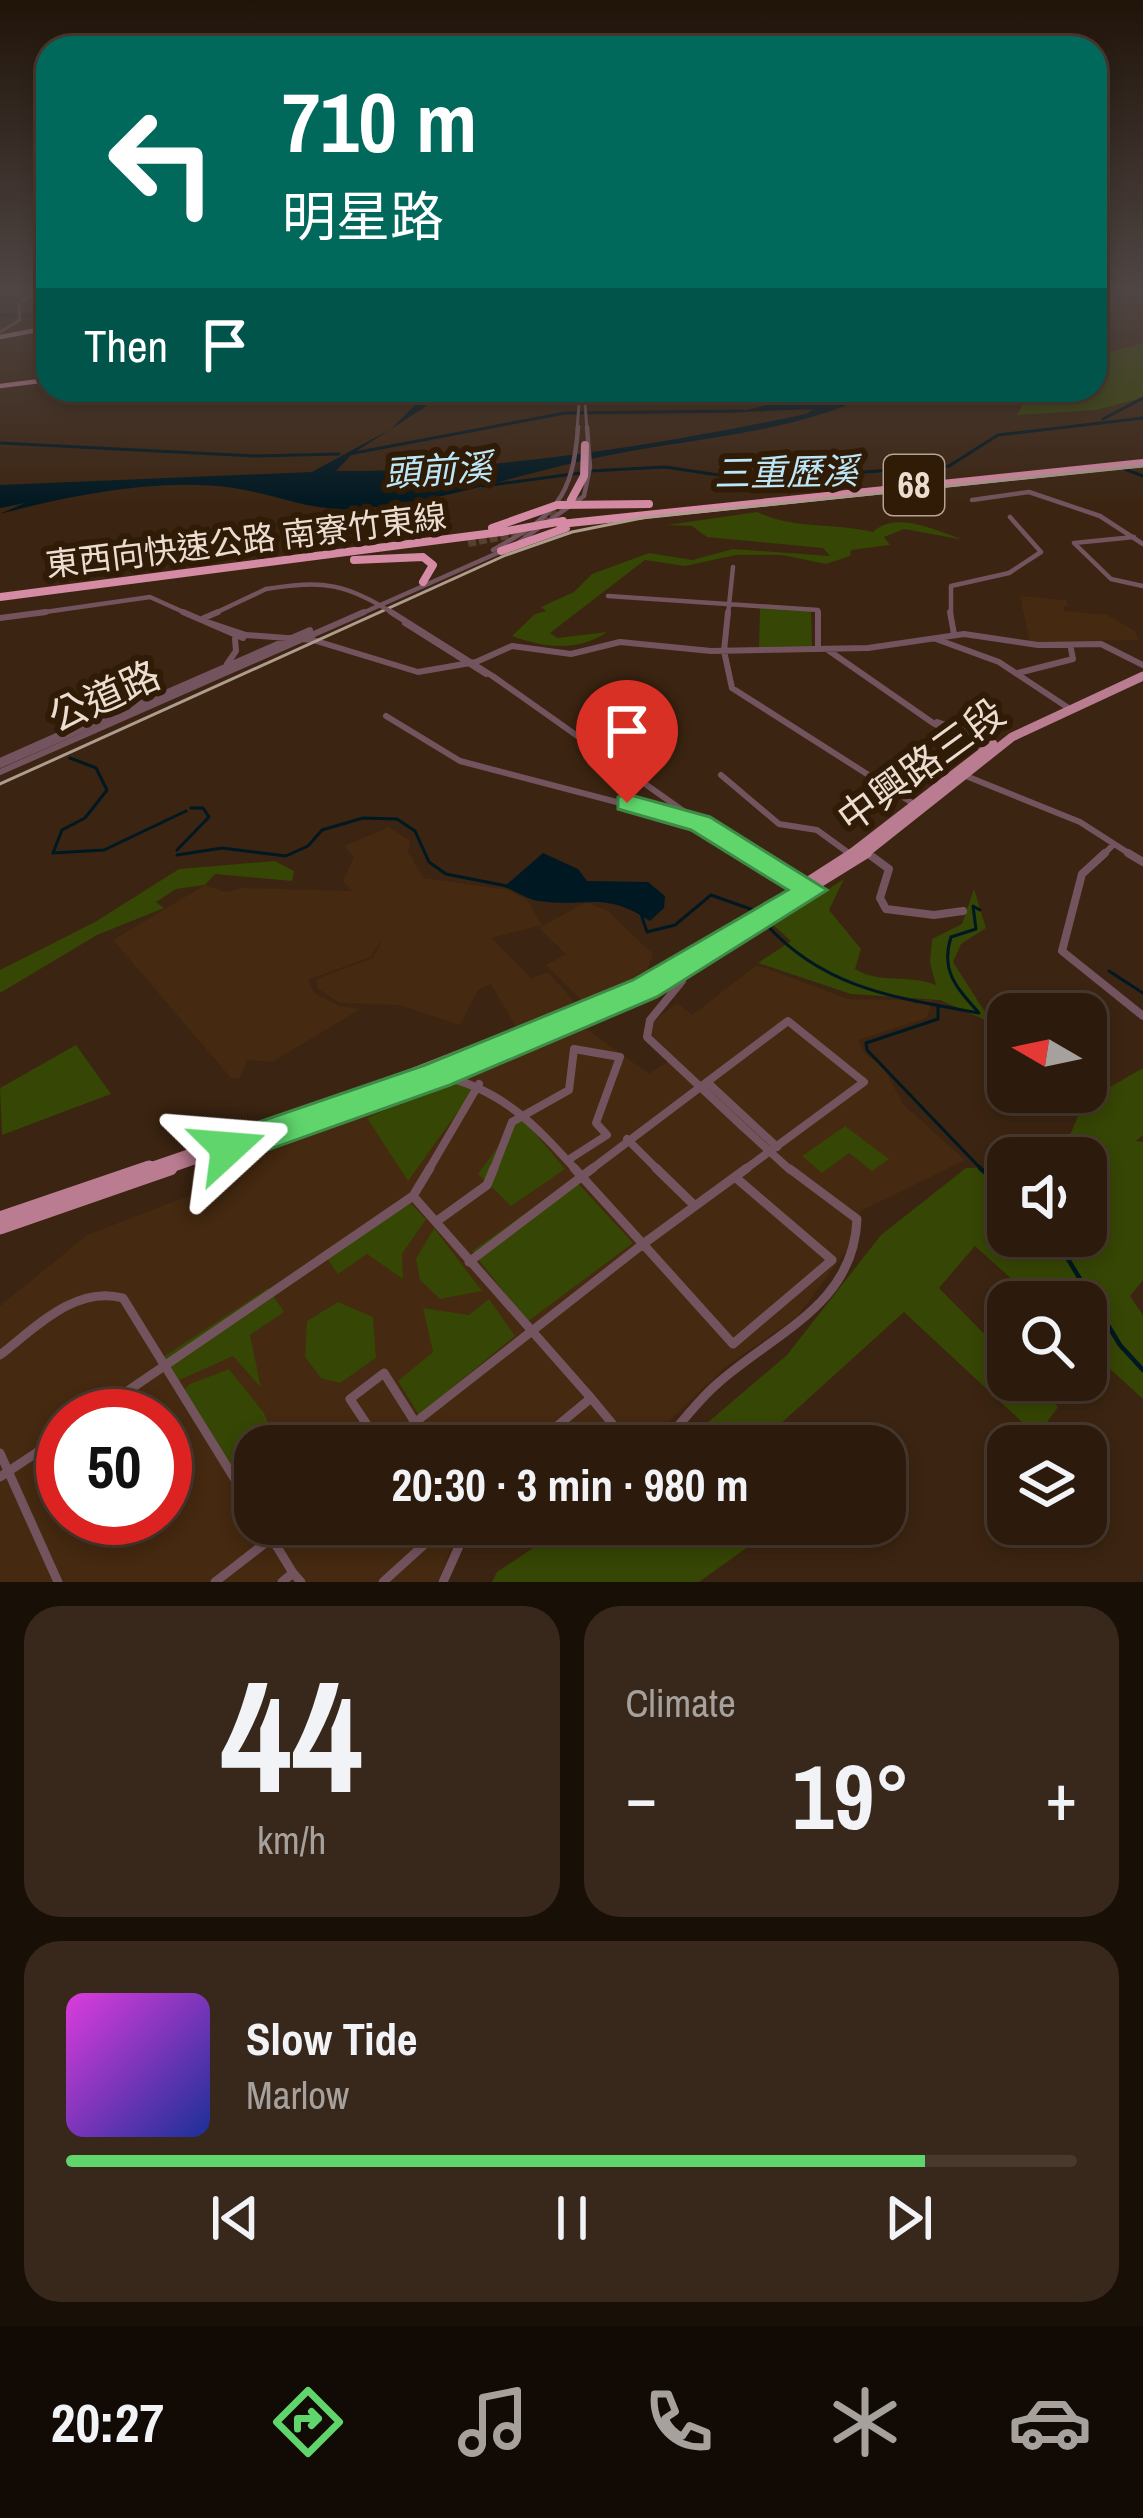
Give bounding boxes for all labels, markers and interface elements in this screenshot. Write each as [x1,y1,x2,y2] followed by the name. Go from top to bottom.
[282,65,477,178] text: 710 m
[84,84,240,240] icon: left
[282,180,444,253] text: 明星路
[192,312,258,378] icon: arrive
[84,315,168,376] text: Then
[382,442,499,498] water label: 頭前溪
[714,447,863,497] water label: 三重歷溪
[884,455,944,515] road number: 68
[43,494,449,586] street label: 東西向快速公路 南寮竹東線
[40,648,168,744] street label: 公道路
[576,680,678,803] pin
[827,687,1015,843] street label: 中興路三段
[594,698,660,764] icon: arrive
[987,993,1107,1113] north arrow
[987,993,1107,1545] map controls
[165,1085,291,1211] position arrow
[987,1137,1107,1257] button: sound
[987,1281,1107,1401] button: search
[36,1389,192,1545] speed limit sign: 50
[987,1425,1107,1545] button: layers
[392,1454,748,1515] text: 20:30 · 3 min · 980 m
[221,1631,363,1841] text: 44
[626,1677,736,1729] text: Climate
[792,1736,910,1857] text: 19°
[626,1752,657,1841] text: −
[1045,1752,1077,1841] text: +
[257,1814,326,1866] text: km/h
[246,2008,418,2069] text: Slow Tide
[246,2069,349,2121] text: Marlow
[202,2185,268,2251] icon: previous
[539,2185,605,2251] icon: pause
[876,2185,942,2251] icon: next
[266,2380,350,2464] icon: directions
[451,2380,535,2464] icon: music
[637,2380,721,2464] icon: phone
[823,2380,907,2464] icon: climate
[1008,2380,1092,2464] icon: car
[51,2386,164,2459] text: 20:27

